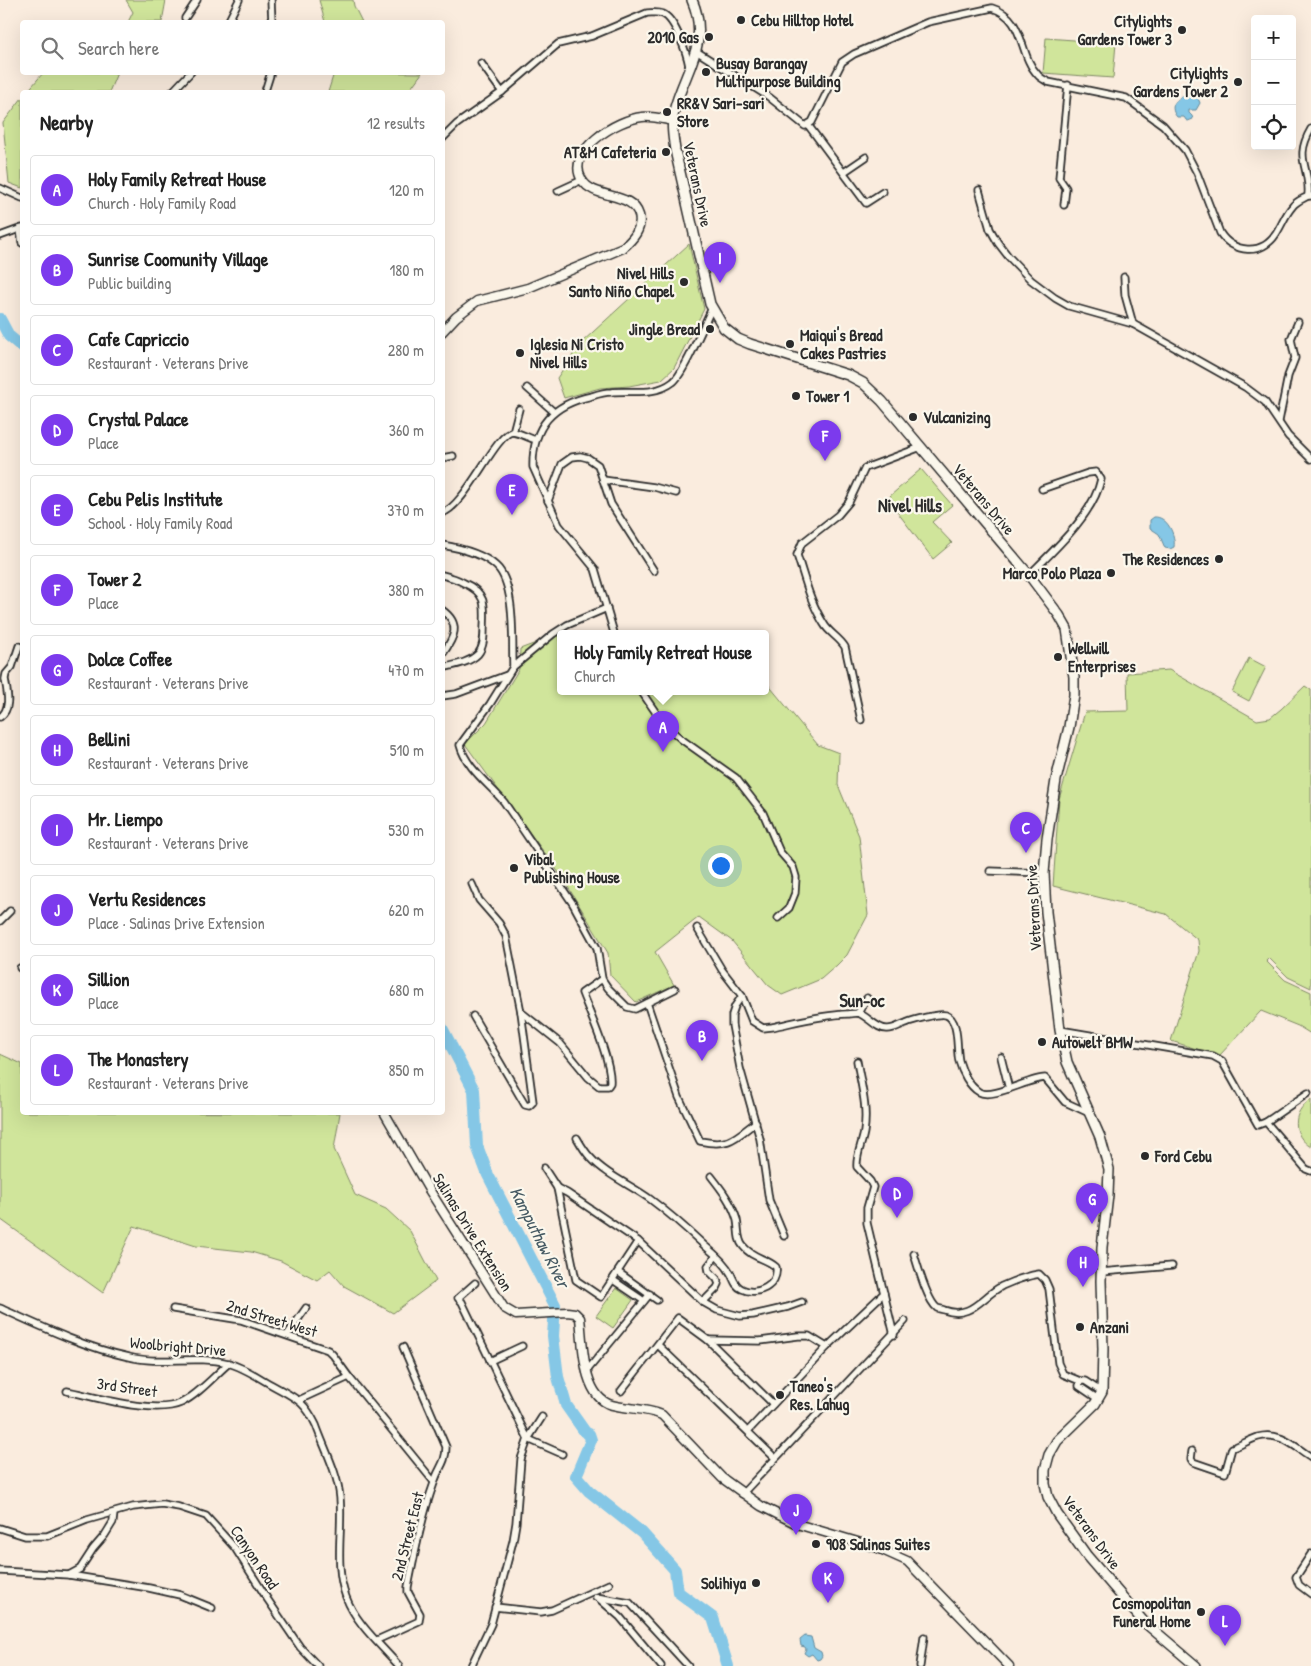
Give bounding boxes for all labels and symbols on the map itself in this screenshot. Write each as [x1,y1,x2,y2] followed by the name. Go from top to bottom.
[751,9,854,32] place label: Cebu Hilltop Hotel
[1077,10,1173,50] place label: Citylights Gardens Tower 3
[735,14,747,26] marker: Cebu Hilltop Hotel
[1176,24,1188,36] marker: Citylights Gardens Tower 3
[648,26,700,48] place label: 2010 Gas
[703,31,715,43] marker: 2010 Gas
[716,52,841,93] place label: Busay Barangay Multipurpose Building
[1133,62,1229,102] place label: Citylights Gardens Tower 2
[700,66,712,78] marker: Busay Barangay Multipurpose Building
[1232,76,1244,88] marker: Citylights Gardens Tower 2
[677,92,765,132] place label: RR&V Sari-sari Store
[661,106,673,118] marker: RR&V Sari-sari Store
[678,139,718,229] street label: Veterans Drive
[564,141,657,163] place label: AT&M Cafeteria
[660,146,672,158] marker: AT&M Cafeteria
[704,242,736,283] pin: I
[569,262,675,303] place label: Nivel Hills Santo Niño Chapel
[678,276,690,288] marker: Nivel Hills Santo Niño Chapel
[629,318,701,341] place label: Jingle Bread
[704,323,716,335] marker: Jingle Bread
[800,324,887,364] place label: Maiqui's Bread Cakes Pastries
[530,333,624,373] place label: Iglesia Ni Cristo Nivel Hills
[784,338,796,350] marker: Maiqui's Bread Cakes Pastries
[514,347,526,359] marker: Iglesia Ni Cristo Nivel Hills
[805,385,850,407] place label: Tower 1
[790,390,802,402] marker: Tower 1
[923,406,991,429] place label: Vulcanizing
[907,411,919,423] marker: Vulcanizing
[809,420,841,461] pin: F
[948,459,1021,540] street label: Veterans Drive
[496,474,528,515] pin: E
[878,493,942,518] district label: Nivel Hills
[1122,548,1210,570] place label: The Residences
[1213,553,1225,565] marker: The Residences
[1003,562,1102,584] place label: Marco Polo Plaza
[1105,567,1117,579] marker: Marco Polo Plaza
[1068,637,1136,678] place label: Wellwill Enterprises
[1052,651,1064,663] marker: Wellwill Enterprises
[647,711,679,752] pin: A
[1010,812,1042,853] pin: C
[524,848,621,889] place label: Vibal Publishing House
[708,853,734,879] your location
[508,862,520,874] marker: Vibal Publishing House
[1020,863,1046,952] street label: Veterans Drive
[839,988,886,1013] district label: Sun-oc
[686,1020,718,1061] pin: B
[1052,1031,1133,1053] place label: Autowelt BMW
[1036,1036,1048,1048] marker: Autowelt BMW
[1154,1145,1212,1167] place label: Ford Cebu
[1139,1150,1151,1162] marker: Ford Cebu
[428,1169,518,1295] street label: Salinas Drive Extension
[881,1177,913,1218] pin: D
[504,1182,577,1294] water label: Kamputhaw River
[1076,1183,1108,1224] pin: G
[1067,1246,1099,1287] pin: H
[224,1294,320,1342] street label: 2nd Street West
[1090,1316,1129,1338] place label: Anzani
[1074,1321,1086,1333] marker: Anzani
[129,1331,228,1361] street label: Woolbright Drive
[96,1372,159,1402] street label: 3rd Street
[789,1375,849,1416] place label: Taneo's Res. Lahug
[774,1389,786,1401] marker: Taneo's Res. Lahug
[385,1489,429,1583] street label: 2nd Street East
[1058,1490,1127,1574] street label: Veterans Drive
[780,1494,812,1535] pin: J
[226,1521,284,1593] street label: Canyon Road
[826,1533,931,1555] place label: 908 Salinas Suites
[810,1538,822,1550] marker: 908 Salinas Suites
[812,1562,844,1603] pin: K
[701,1572,747,1595] place label: Solihiya
[750,1577,762,1589] marker: Solihiya
[1112,1592,1192,1632] place label: Cosmopolitan Funeral Home
[1209,1605,1241,1646] pin: L
[1195,1606,1207,1618] marker: Cosmopolitan Funeral Home

